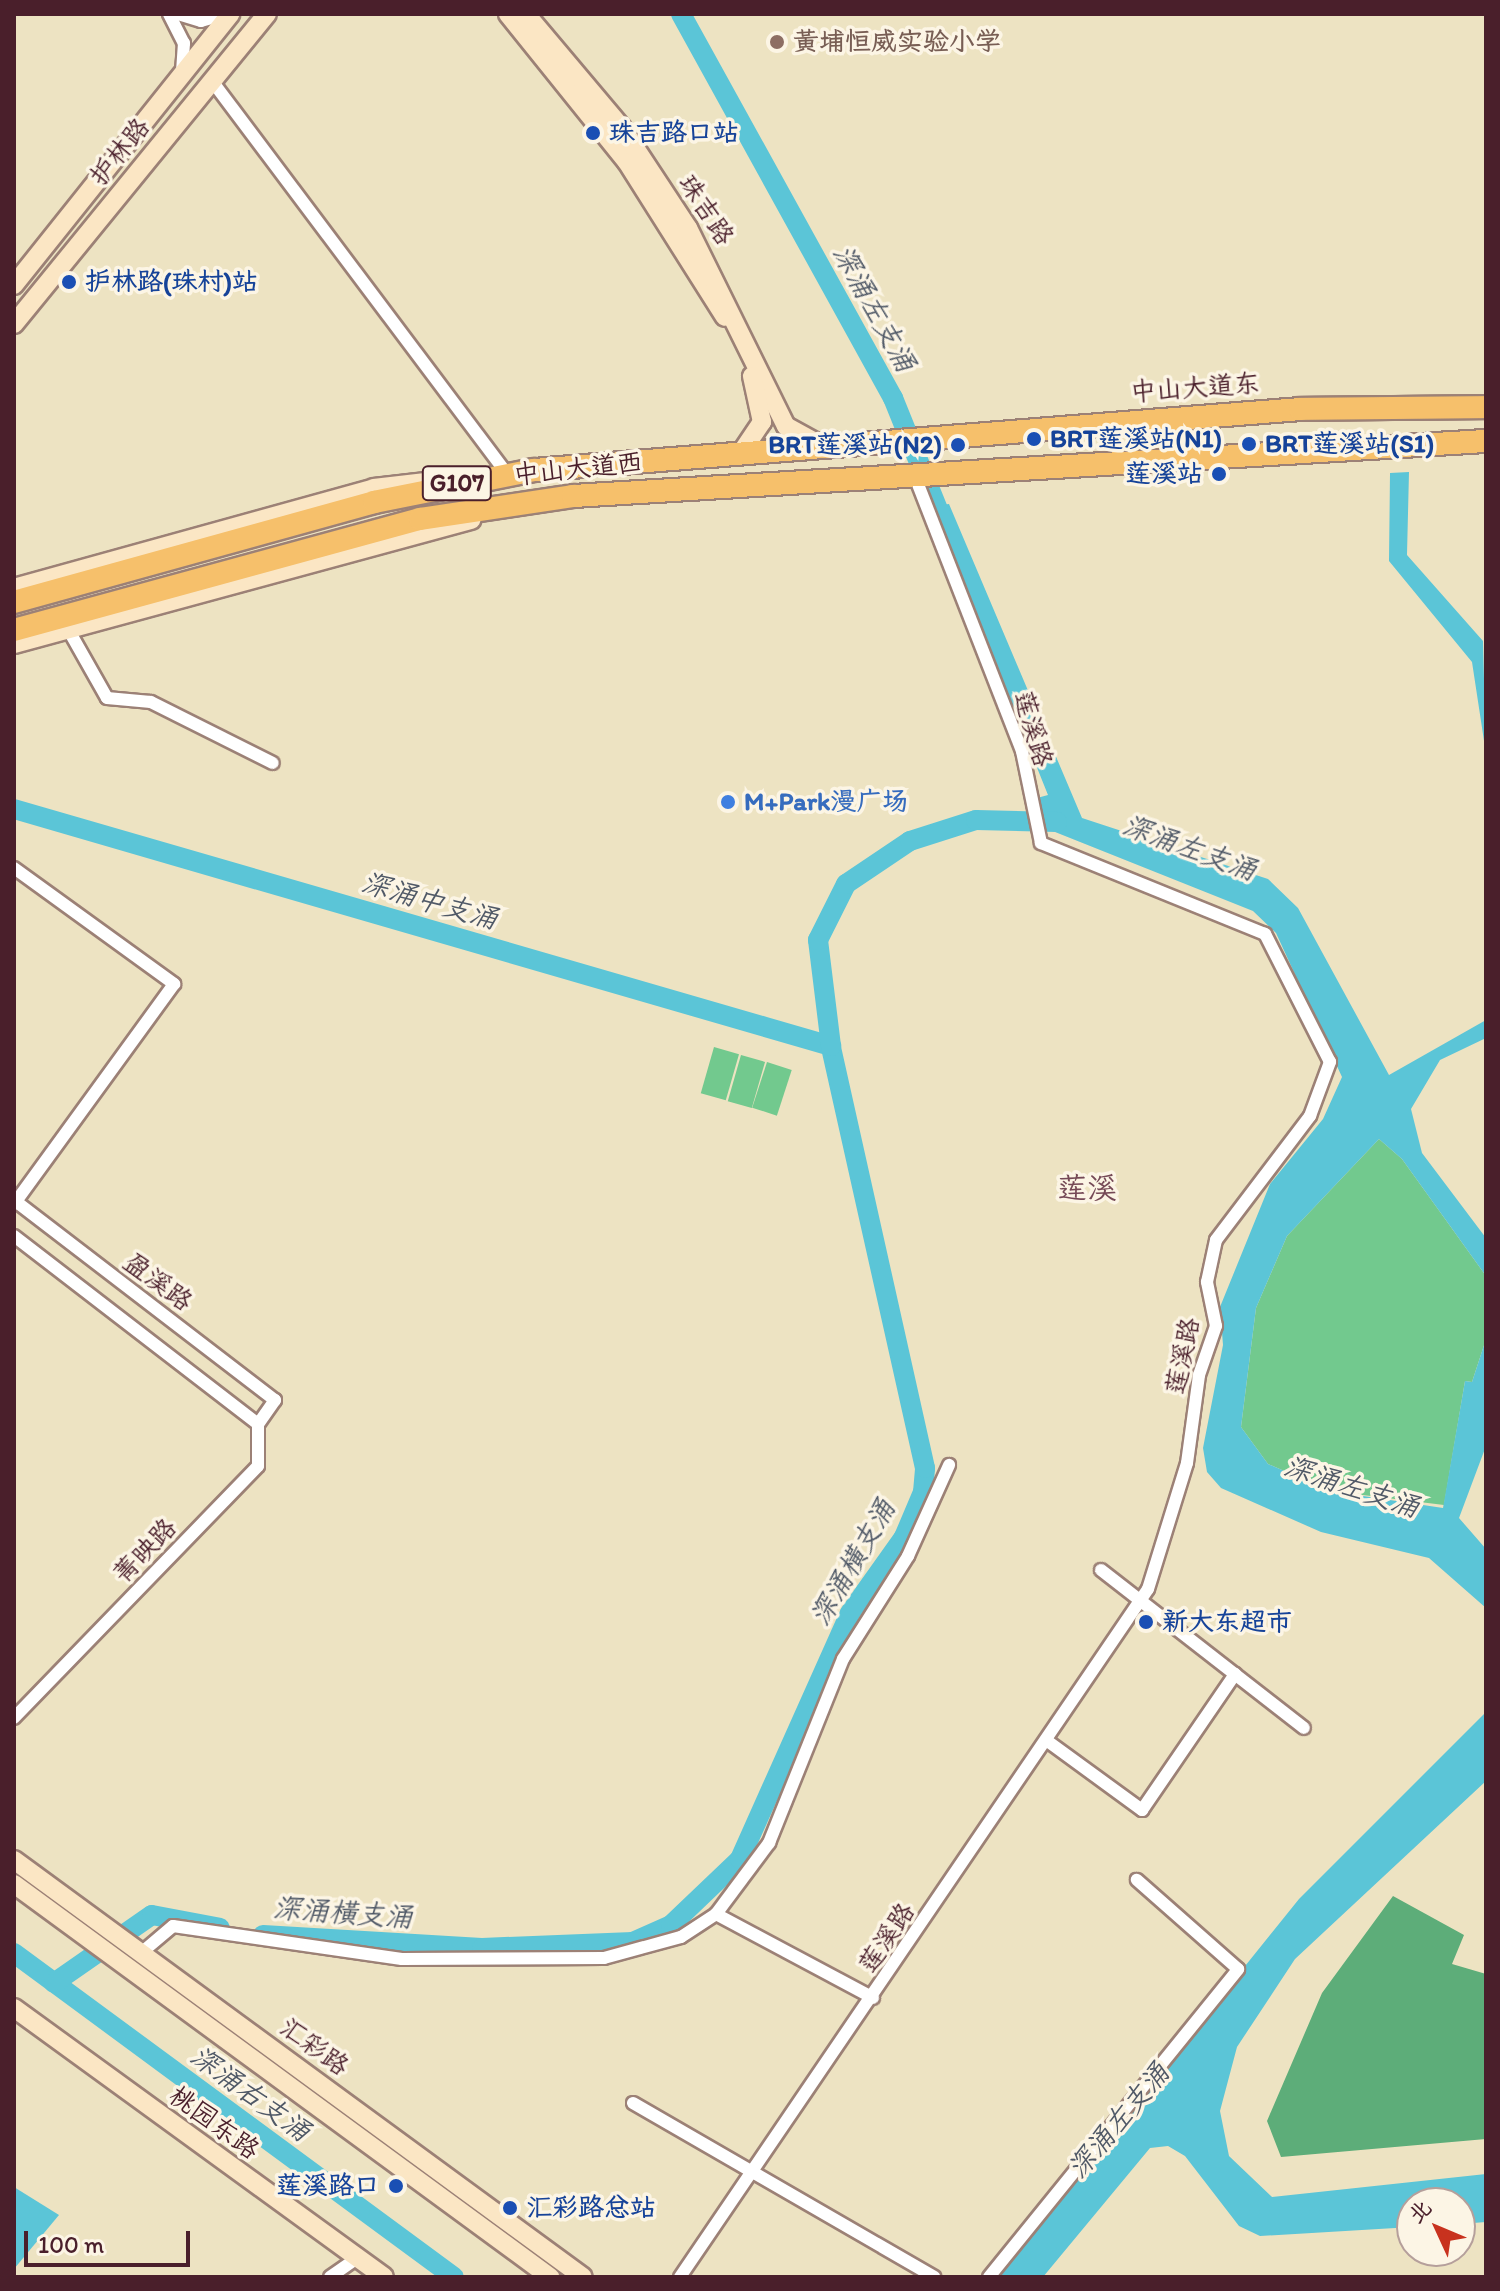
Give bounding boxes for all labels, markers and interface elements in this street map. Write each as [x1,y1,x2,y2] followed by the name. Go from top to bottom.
[793,26,1001,58] place label: 黄埔恒威实验小学
[768,33,786,51] marker: 黄埔恒威实验小学
[83,112,157,192] street label: 护林路
[609,117,739,149] place label: 珠吉路口站
[584,124,602,142] marker: 珠吉路口站
[672,169,740,251] street label: 珠吉路
[826,239,924,377] water label: 深涌左支涌
[85,266,258,298] place label: 护林路(珠村)站
[60,273,78,291] marker: 护林路(珠村)站
[1129,368,1261,408] street label: 中山大道东
[1050,423,1222,455] place label: BRT莲溪站(N1)
[1265,428,1434,460] place label: BRT莲溪站(S1)
[768,429,942,461] place label: BRT莲溪站(N2)
[1025,430,1043,448] marker: BRT莲溪站(N1)
[1240,435,1258,453] marker: BRT莲溪站(S1)
[949,436,967,454] marker: BRT莲溪站(N2)
[512,447,644,491] street label: 中山大道西
[1125,458,1203,490] place label: 莲溪站
[421,463,493,503] road number: G107
[1210,465,1228,483] marker: 莲溪站
[1007,687,1059,771] street label: 莲溪路
[744,786,908,818] place label: M+Park漫广场
[719,793,737,811] marker: M+Park漫广场
[1118,807,1262,887] water label: 深涌左支涌
[358,865,502,935] water label: 深涌中支涌
[1057,1170,1117,1206] district label: 莲溪
[117,1246,199,1318] street label: 盈溪路
[1160,1315,1206,1397] street label: 莲溪路
[1280,1448,1424,1524] water label: 深涌左支涌
[802,1493,902,1631] water label: 深涌横支涌
[107,1512,183,1590] street label: 菁映路
[1162,1606,1292,1638] place label: 新大东超市
[1137,1613,1155,1631] marker: 新大东超市
[272,1890,414,1934] water label: 深涌横支涌
[852,1897,922,1979] street label: 莲溪路
[273,2011,355,2083] street label: 汇彩路
[184,2038,318,2148] water label: 深涌右支涌
[1060,2056,1176,2184] water label: 深涌左支涌
[163,2080,265,2166] street label: 桃园东路
[276,2170,380,2202] place label: 莲溪路口
[387,2177,405,2195] marker: 莲溪路口
[1396,2187,1476,2267] north arrow
[526,2192,656,2224] place label: 汇彩路总站
[1402,2194,1437,2229] text: 北
[501,2199,519,2217] marker: 汇彩路总站
[28,2215,194,2265] scale bar
[38,2230,104,2259] text: 100 m

